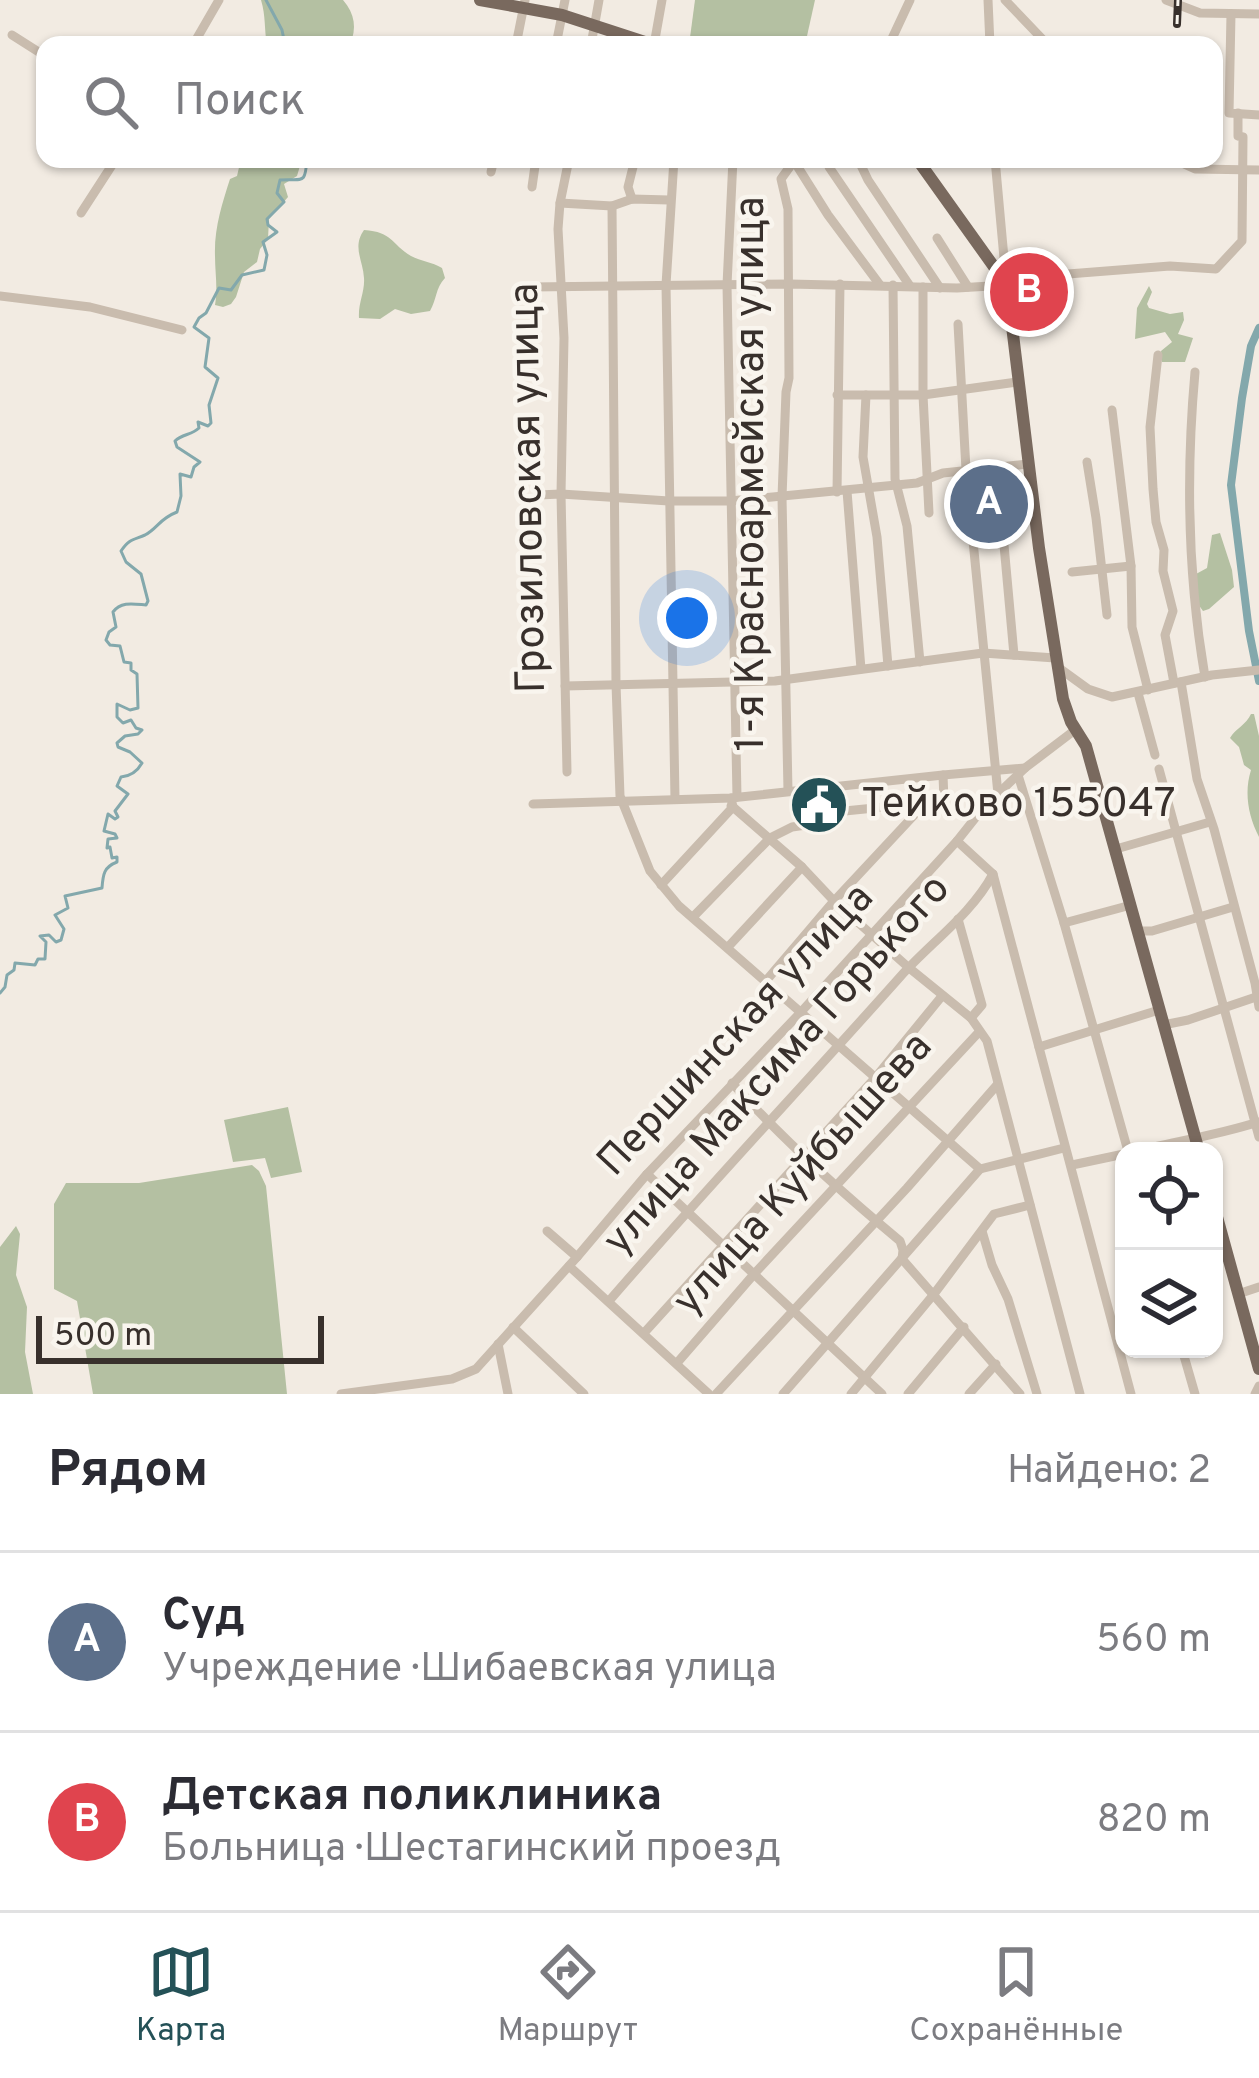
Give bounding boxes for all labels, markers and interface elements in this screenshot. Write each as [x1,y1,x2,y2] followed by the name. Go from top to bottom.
[36,36,1223,168] search box
[78,69,144,135] icon: search
[174,74,305,131] text: Поиск
[726,196,779,752] street label: 1-я Красноармейская улица
[990,247,1068,337] pin: B
[500,282,560,694] street label: Грозиловская улица
[950,459,1028,549] pin: A
[657,588,717,648] your location
[788,774,850,836] public building icon: Тейково 155047
[861,779,1176,832] place label: Тейково 155047
[593,865,963,1267] street label: улица Максима Горького
[587,873,887,1189] street label: Першинская улица
[663,1022,945,1328] street label: улица Куйбышева
[1115,1142,1223,1358] map controls
[1115,1142,1223,1250] button: locate
[1115,1250,1223,1358] button: layers
[36,1310,324,1363] scale bar
[54,1316,152,1358] text: 500 m
[48,1440,208,1505] text: Рядом
[1007,1448,1211,1497] text: Найдено: 2
[162,1589,245,1646] text: Суд
[73,1617,101,1666] text: A
[1096,1617,1211,1666] text: 560 m
[162,1646,777,1695] text: Учреждение · Шибаевская улица
[162,1769,662,1826] text: Детская поликлиника
[74,1797,100,1846] text: B
[1097,1797,1211,1846] text: 820 m
[162,1826,781,1875] text: Больница · Шестагинский проезд
[136,1939,226,2053] tab: Карта
[497,1939,638,2053] tab: Маршрут
[909,1939,1123,2053] tab: Сохранённые

